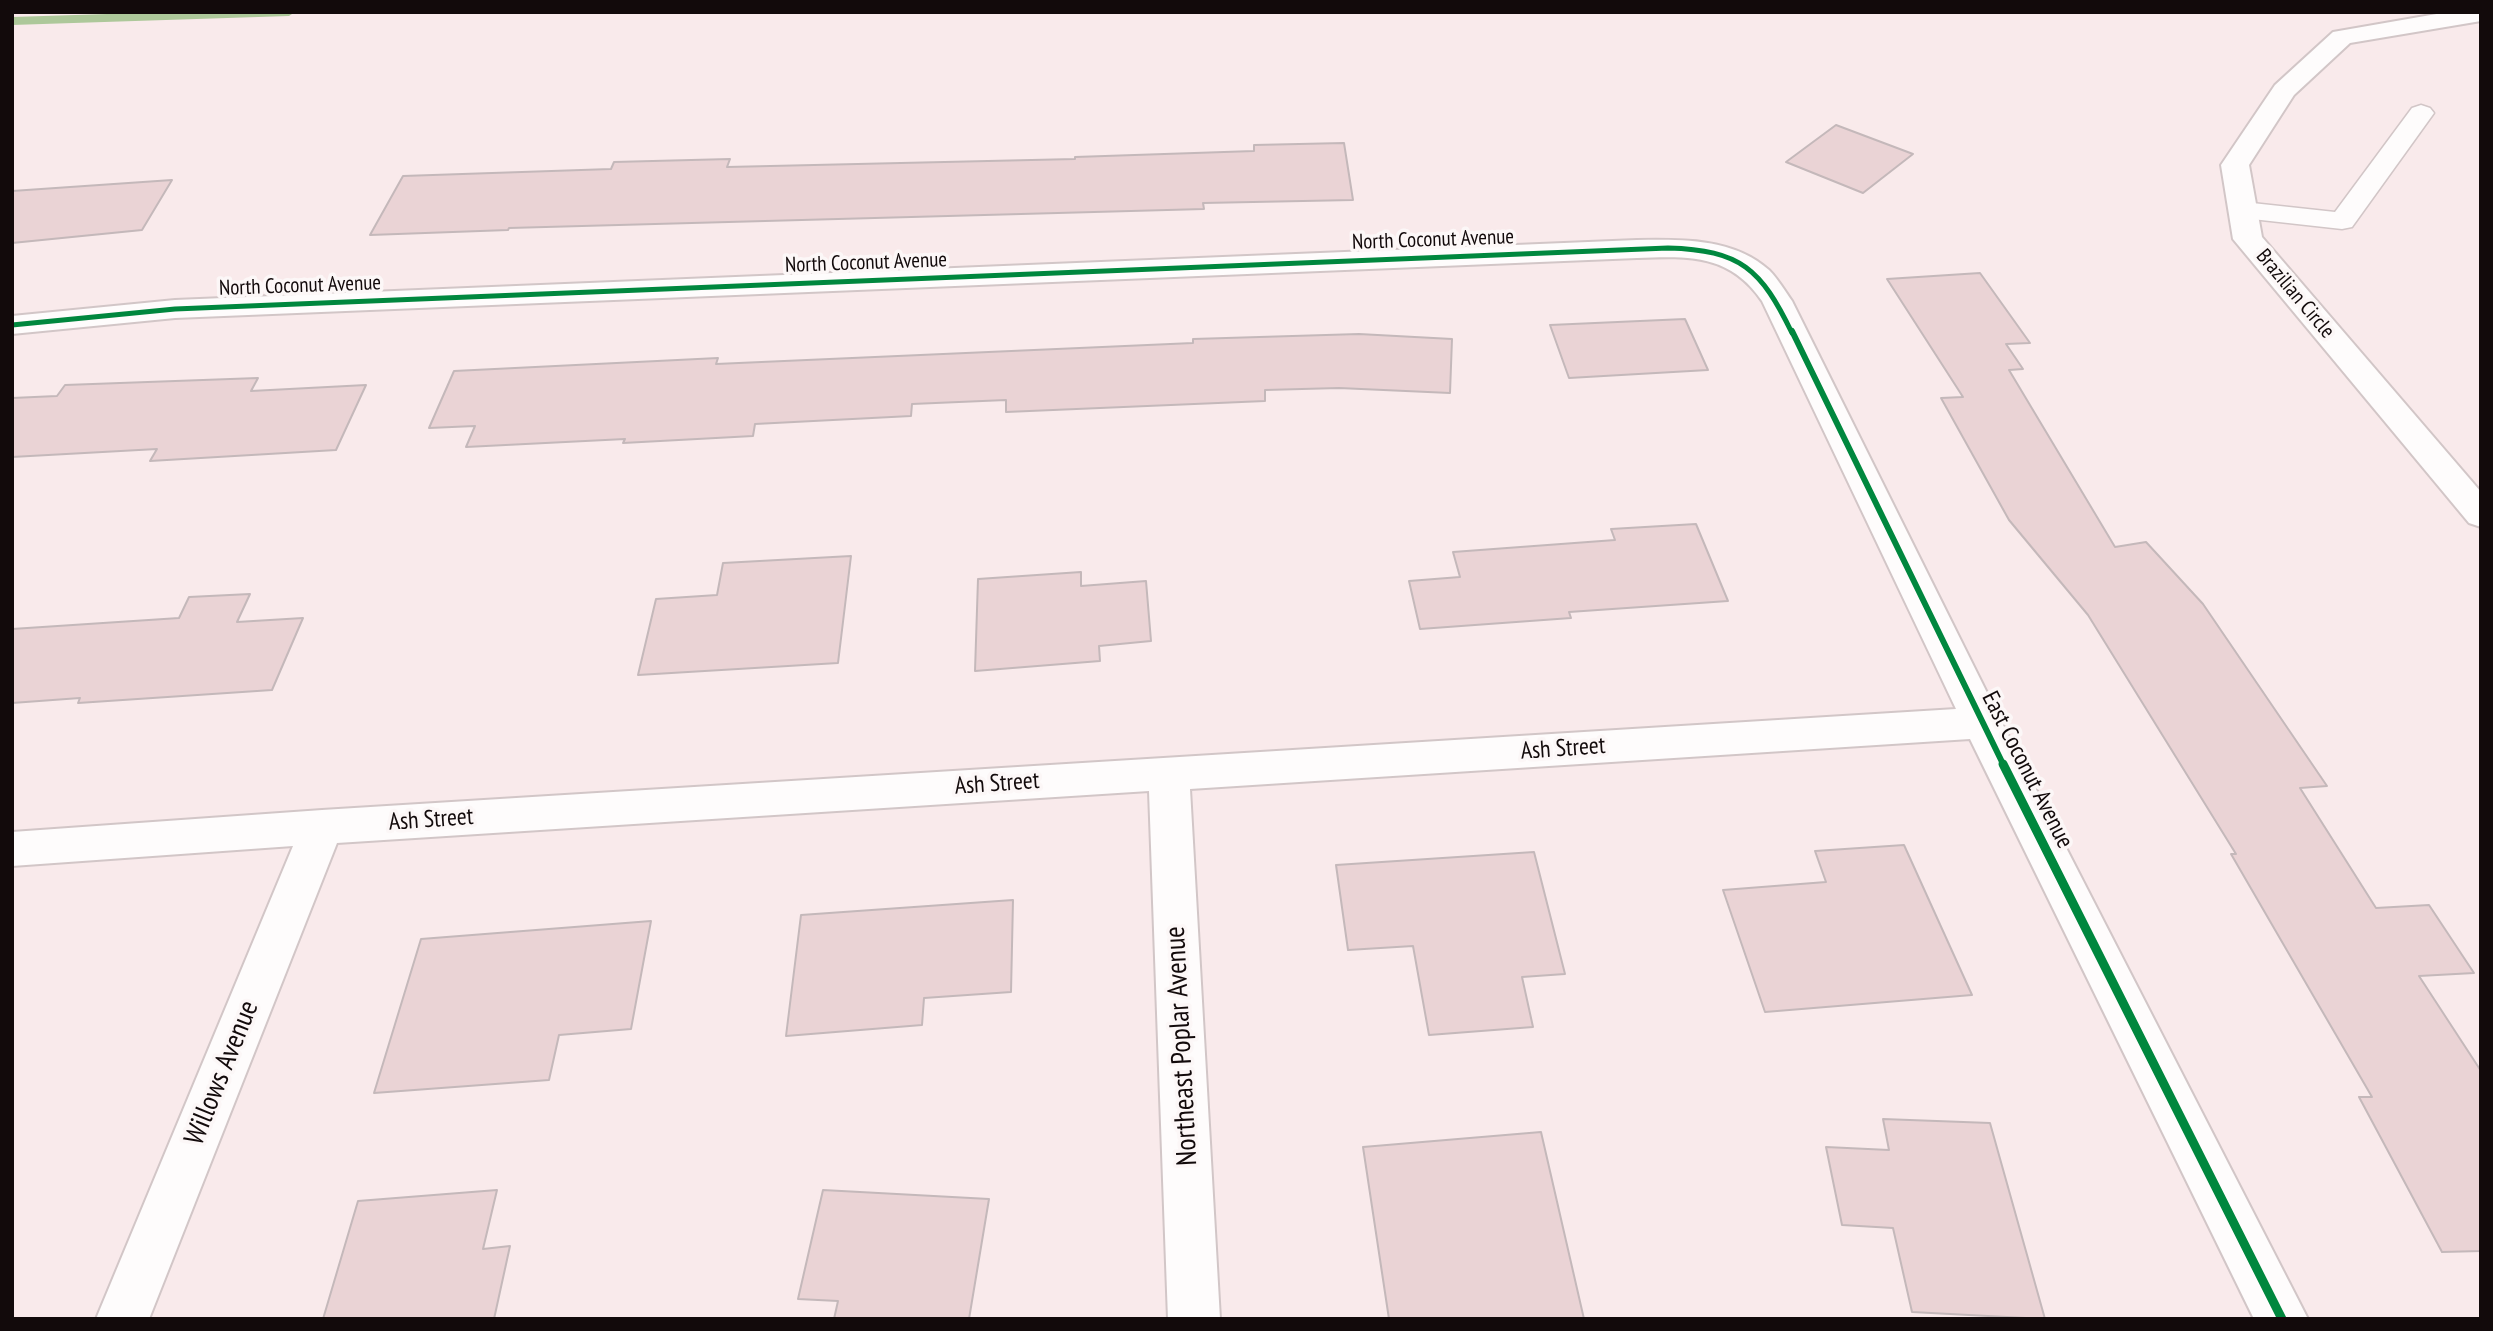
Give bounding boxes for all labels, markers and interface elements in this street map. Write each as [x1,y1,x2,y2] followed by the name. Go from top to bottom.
[1352,225,1514,255] street label: North Coconut Avenue
[2250,244,2340,344] street label: Brazilian Circle
[785,248,947,278] street label: North Coconut Avenue
[219,271,381,301] street label: North Coconut Avenue
[1975,687,2079,853] street label: East Coconut Avenue
[1520,732,1606,766] street label: Ash Street
[954,767,1040,801] street label: Ash Street
[388,803,474,837] street label: Ash Street
[1159,925,1205,1167] street label: Northeast Poplar Avenue
[178,996,266,1150] street label: Willows Avenue

